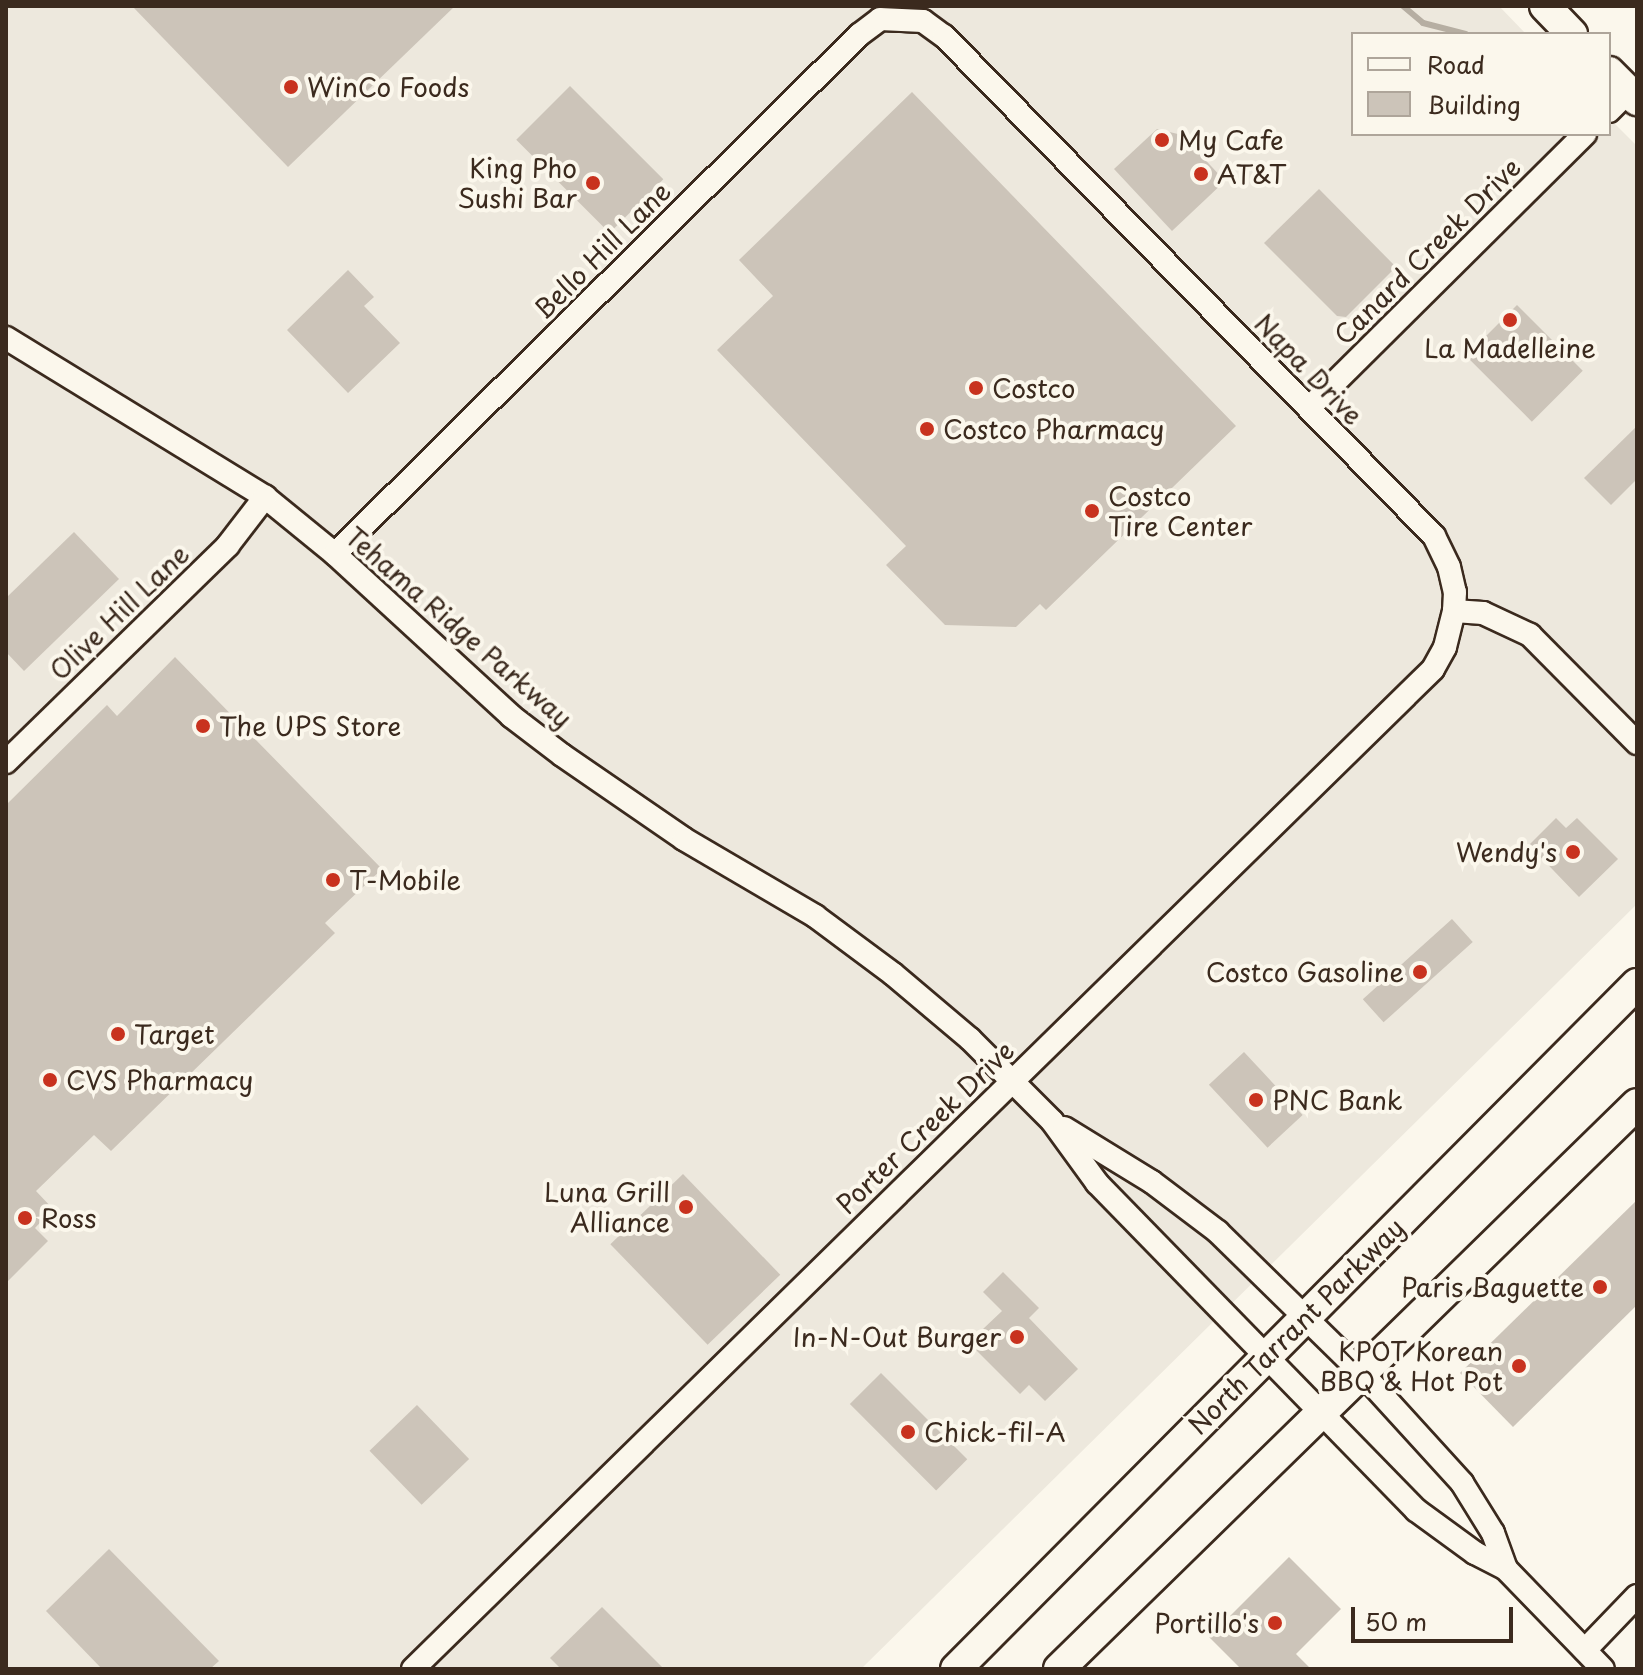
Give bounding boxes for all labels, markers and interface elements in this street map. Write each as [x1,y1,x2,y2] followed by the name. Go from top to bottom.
[1351,32,1611,136] legend
[1427,46,1485,82] text: Road
[307,71,470,103] place label: WinCo Foods
[282,78,300,96] marker: WinCo Foods
[1427,86,1521,122] text: Building
[1178,124,1285,156] place label: My Cafe
[1153,131,1171,149] marker: My Cafe
[1326,150,1528,352] street label: Canard Creek Drive
[458,152,577,214] place label: King Pho Sushi Bar
[1217,158,1286,190] place label: AT&T
[1192,165,1210,183] marker: AT&T
[584,174,602,192] marker: King Pho Sushi Bar
[527,175,677,325] street label: Bello Hill Lane
[1248,307,1370,431] street label: Napa Drive
[1501,311,1519,329] marker: La Madelleine
[1424,332,1596,364] place label: La Madelleine
[992,372,1076,404] place label: Costco
[967,379,985,397] marker: Costco
[943,413,1164,445] place label: Costco Pharmacy
[918,420,936,438] marker: Costco Pharmacy
[1108,480,1252,542] place label: Costco Tire Center
[1083,502,1101,520] marker: Costco Tire Center
[338,519,580,735] street label: Tehama Ridge Parkway
[43,538,195,686] street label: Olive Hill Lane
[219,710,401,742] place label: The UPS Store
[194,717,212,735] marker: The UPS Store
[1456,836,1557,868] place label: Wendy's
[1564,843,1582,861] marker: Wendy's
[349,864,461,896] place label: T-Mobile
[324,871,342,889] marker: T-Mobile
[1205,956,1404,988] place label: Costco Gasoline
[1411,963,1429,981] marker: Costco Gasoline
[134,1018,215,1050] place label: Target
[109,1025,127,1043] marker: Target
[829,1033,1021,1221] street label: Porter Creek Drive
[66,1064,257,1096] place label: CVS Pharmacy
[41,1071,59,1089] marker: CVS Pharmacy
[1272,1084,1402,1116] place label: PNC Bank
[1247,1091,1265,1109] marker: PNC Bank
[546,1176,670,1238] place label: Luna Grill Alliance
[677,1198,695,1216] marker: Luna Grill Alliance
[41,1202,96,1234] place label: Ross
[16,1209,34,1227] marker: Ross
[1181,1211,1411,1441] street label: North Tarrant Parkway
[1400,1271,1584,1303] place label: Paris Baguette
[1591,1278,1609,1296] marker: Paris Baguette
[791,1321,1001,1353] place label: In-N-Out Burger
[1008,1328,1026,1346] marker: In-N-Out Burger
[1317,1335,1503,1396] place label: KPOT Korean BBQ & Hot Pot
[1510,1357,1528,1375] marker: KPOT Korean BBQ & Hot Pot
[924,1416,1066,1448] place label: Chick-fil-A
[899,1423,917,1441] marker: Chick-fil-A
[1355,1591,1517,1641] scale bar
[1365,1603,1427,1639] text: 50 m
[1154,1607,1259,1639] place label: Portillo's
[1266,1614,1284,1632] marker: Portillo's

